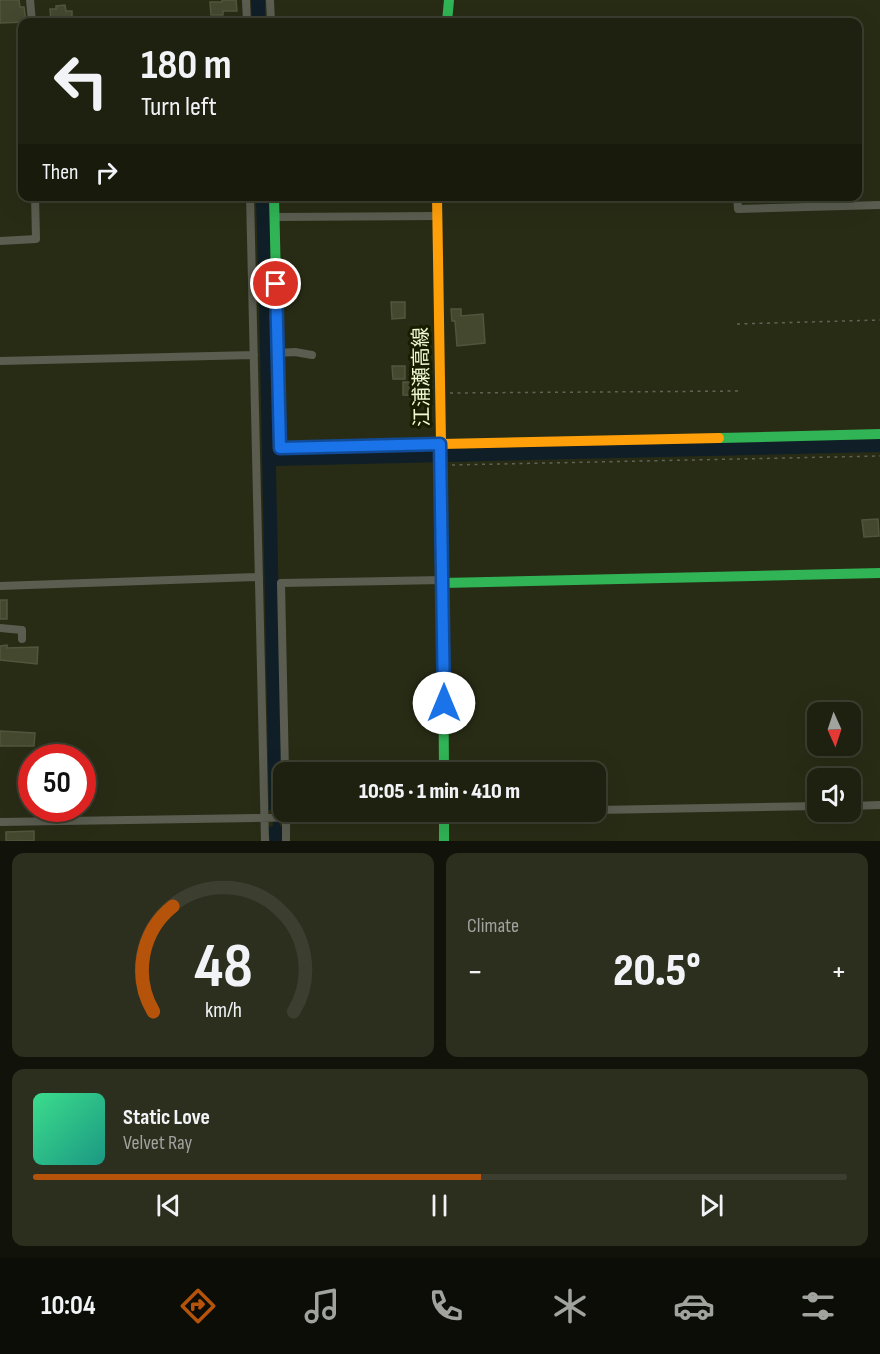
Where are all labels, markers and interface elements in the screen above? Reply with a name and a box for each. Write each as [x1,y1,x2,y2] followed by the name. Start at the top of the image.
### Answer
[141,40,232,91] text: 180 m
[42,42,120,120] icon: left
[141,91,217,123] text: Turn left
[90,156,123,189] icon: right
[42,159,78,186] text: Then
[250,258,301,309] pin
[259,267,292,300] icon: arrive
[409,327,435,427] street label: 江浦瀬高線
[412,671,476,735] position arrow
[807,702,861,756] north arrow
[807,702,861,822] map controls
[18,744,96,822] speed limit sign: 50
[807,768,861,822] button: sound
[359,778,520,805] text: 10:05 · 1 min · 410 m
[467,914,519,938] text: Climate
[194,930,252,1005] text: 48
[613,944,701,999] text: 20.5°
[467,952,483,992] text: −
[831,952,847,992] text: +
[204,998,242,1023] text: km/h
[123,1104,210,1131] text: Static Love
[123,1131,192,1155] text: Velvet Ray
[152,1189,185,1222] icon: previous
[423,1189,456,1222] icon: pause
[695,1189,728,1222] icon: next
[177,1285,219,1327] icon: directions
[301,1285,343,1327] icon: music
[425,1285,467,1327] icon: phone
[549,1285,591,1327] icon: climate
[673,1285,715,1327] icon: car
[797,1285,839,1327] icon: filters
[41,1290,96,1322] text: 10:04

